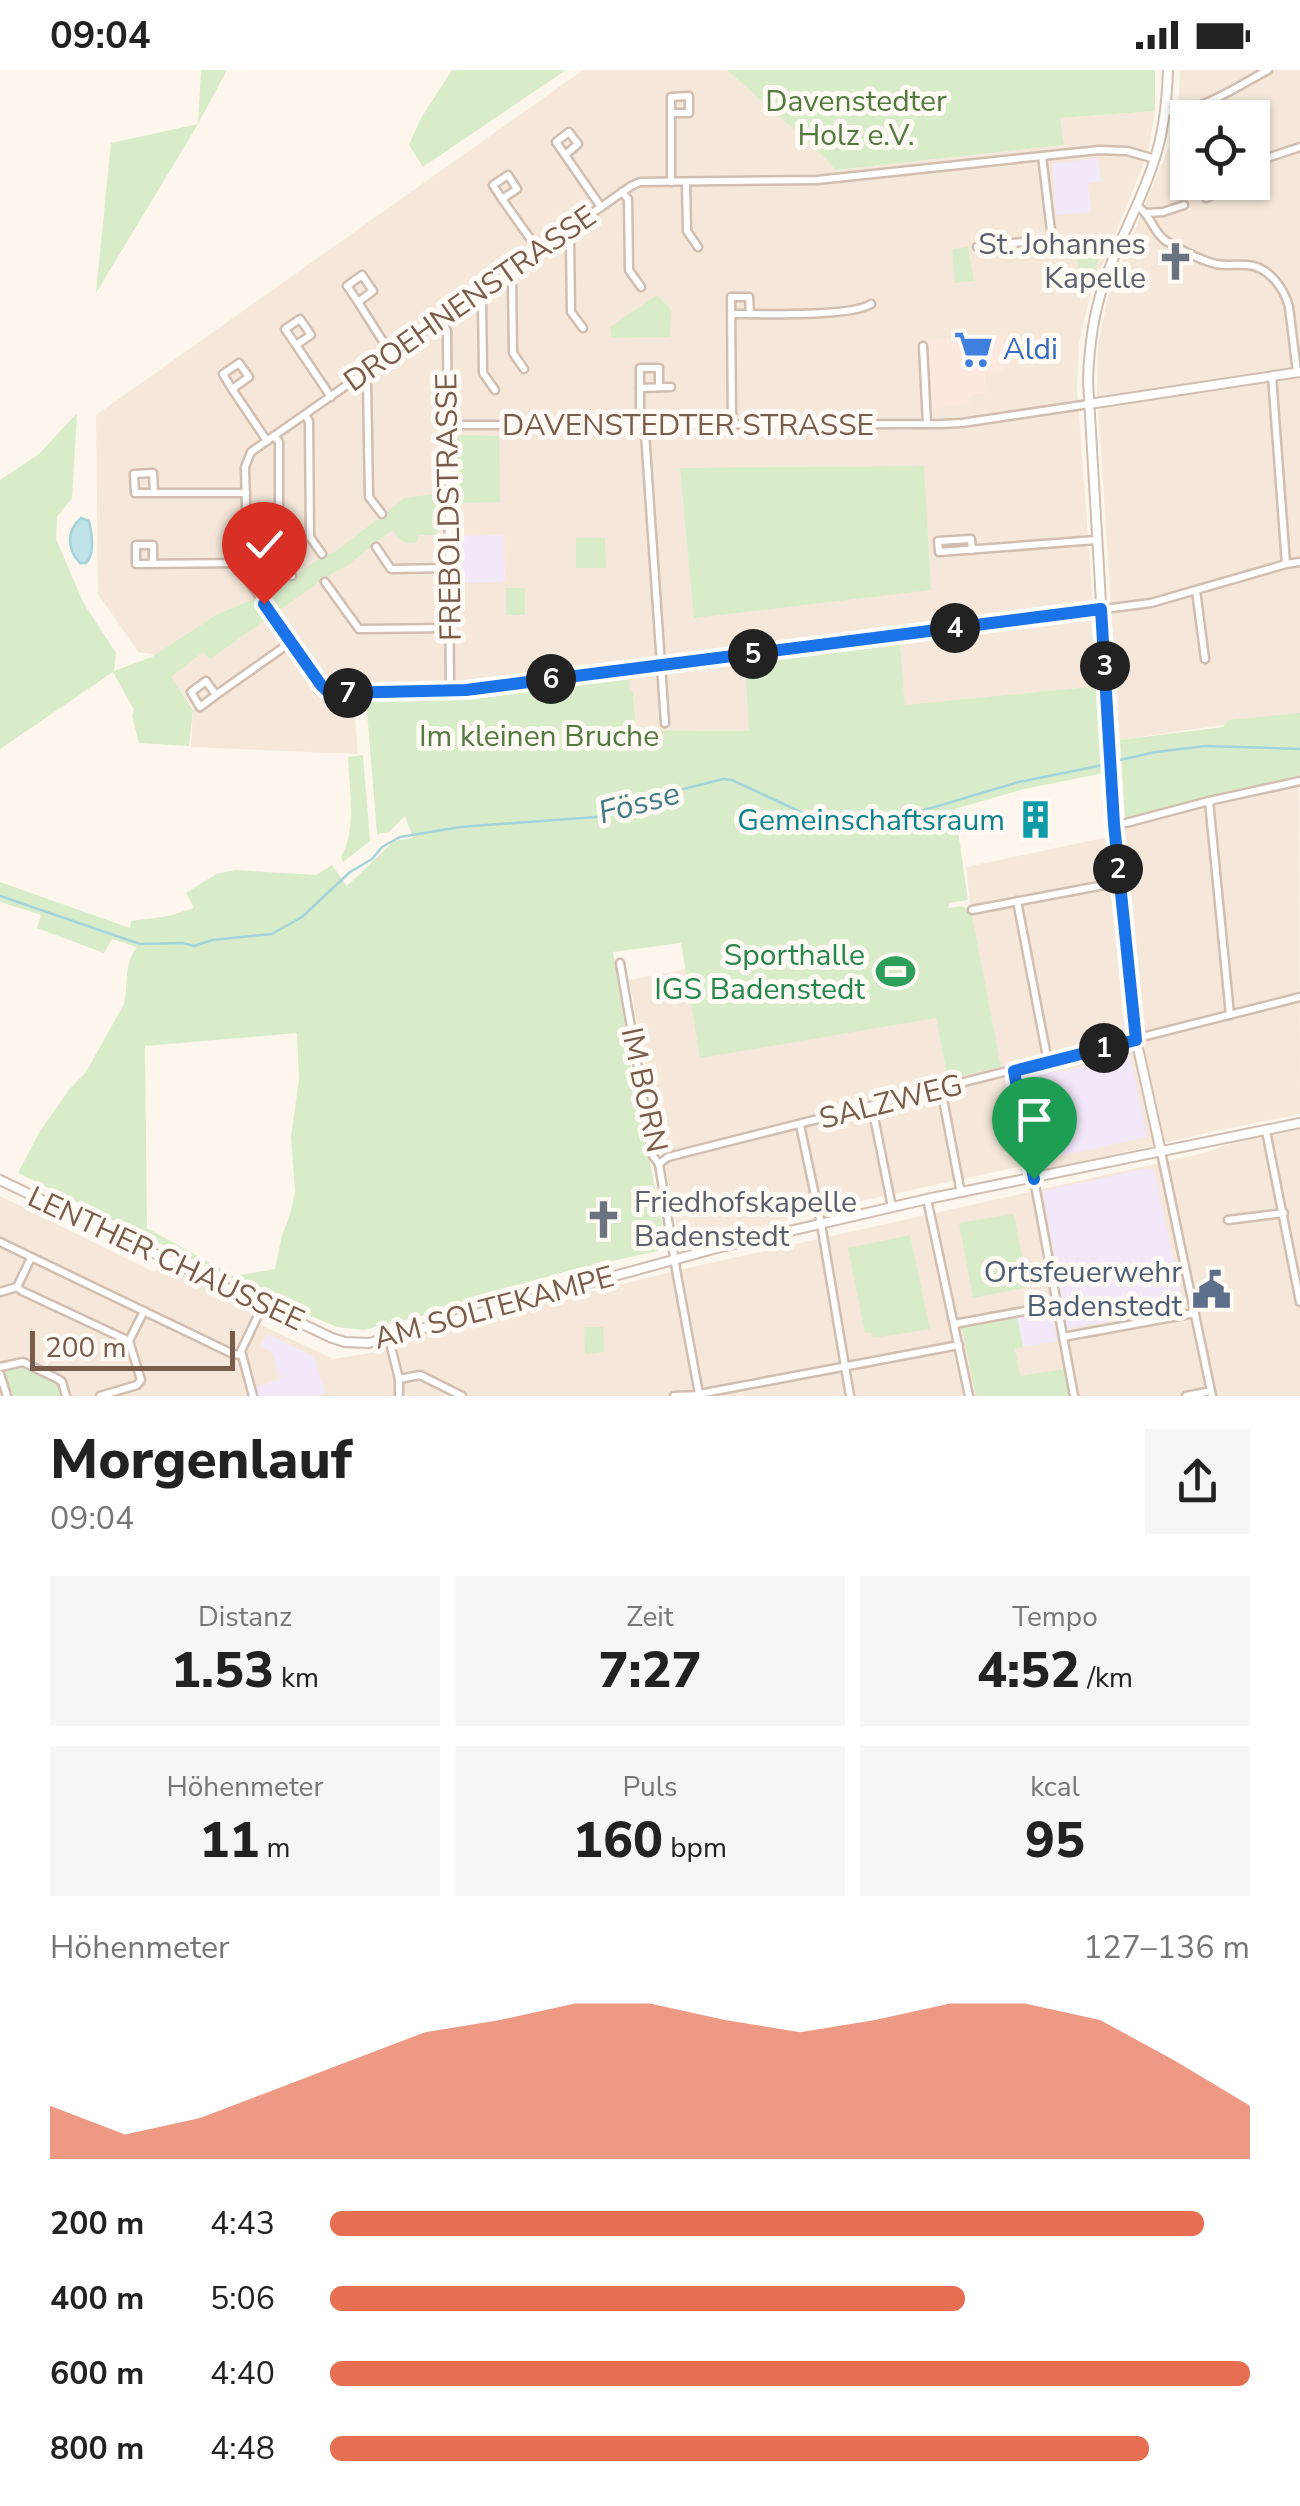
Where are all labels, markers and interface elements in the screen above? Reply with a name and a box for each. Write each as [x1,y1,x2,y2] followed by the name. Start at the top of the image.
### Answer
[50,10,151,61] text: 09:04
[765,81,947,156] park label: Davenstedter Holz e.V.
[1170,100,1270,200] map controls
[1170,100,1270,200] button: locate
[336,196,604,402] street label: DROEHNENSTRASSE
[978,224,1146,299] place label: St. Johannes Kapelle
[1155,240,1197,282] church icon: St. Johannes Kapelle
[952,328,994,370] supermarket icon: Aldi
[1003,329,1058,370] place label: Aldi
[426,373,472,641] street label: FREBOLDSTRASSE
[502,405,874,446] street label: DAVENSTEDTER STRASSE
[222,502,307,605] pin
[237,517,292,572] icon: check
[930,603,980,653] pin: 4
[947,609,963,647] text: 4
[728,629,778,679] pin: 5
[745,635,761,673] text: 5
[1080,641,1130,691] pin: 3
[1097,647,1113,685] text: 3
[526,654,576,704] pin: 6
[543,660,559,698] text: 6
[323,668,373,718] pin: 7
[340,674,356,712] text: 7
[419,716,659,757] park label: Im kleinen Bruche
[594,772,684,834] water label: Fösse
[1014,799,1056,841] building icon: Gemeinschaftsraum
[737,800,1005,841] place label: Gemeinschaftsraum
[1093,844,1143,894] pin: 2
[1110,850,1126,888] text: 2
[654,935,865,1010] place label: Sporthalle IGS Badenstedt
[874,951,916,993] sports icon: Sporthalle IGS Badenstedt
[1079,1023,1129,1073] pin: 1
[611,1024,677,1156] street label: IM BORN
[1096,1029,1112,1067] text: 1
[815,1064,967,1140] street label: SALZWEG
[992,1077,1077,1180] pin
[1007,1092,1062,1147] icon: arrive
[21,1177,311,1341] street label: LENTHER CHAUSSEE
[634,1182,857,1257] place label: Friedhofskapelle Badenstedt
[583,1198,625,1240] church icon: Friedhofskapelle Badenstedt
[984,1252,1182,1327] place label: Ortsfeuerwehr Badenstedt
[370,1256,618,1360] street label: AM SOLTEKAMPE
[1191,1268,1233,1310] public building icon: Ortsfeuerwehr Badenstedt
[30,1326,235,1370] scale bar
[45,1329,127,1367] text: 200 m
[50,1422,352,1497] text: Morgenlauf
[1145,1429,1250,1534] button: share
[50,1497,134,1540] text: 09:04
[198,1598,292,1636] text: Distanz
[626,1598,674,1636] text: Zeit
[1012,1598,1098,1636] text: Tempo
[171,1636,274,1705] text: 1.53
[599,1636,702,1705] text: 7:27
[977,1636,1080,1705] text: 4:52
[274,1659,319,1697] text: km
[1080,1659,1133,1697] text: /km
[166,1768,324,1806] text: Höhenmeter
[623,1768,677,1806] text: Puls
[1030,1768,1080,1806] text: kcal
[199,1806,259,1875] text: 11
[573,1806,663,1875] text: 160
[1025,1806,1085,1875] text: 95
[259,1829,291,1867] text: m
[663,1829,727,1867] text: bpm
[50,1926,229,1969] text: Höhenmeter
[1083,1926,1250,1969] text: 127–136 m
[50,2202,144,2245] text: 200 m
[210,2202,275,2245] text: 4:43
[50,2277,144,2320] text: 400 m
[210,2277,275,2320] text: 5:06
[50,2352,144,2395] text: 600 m
[210,2352,275,2395] text: 4:40
[50,2427,144,2470] text: 800 m
[210,2427,275,2470] text: 4:48

